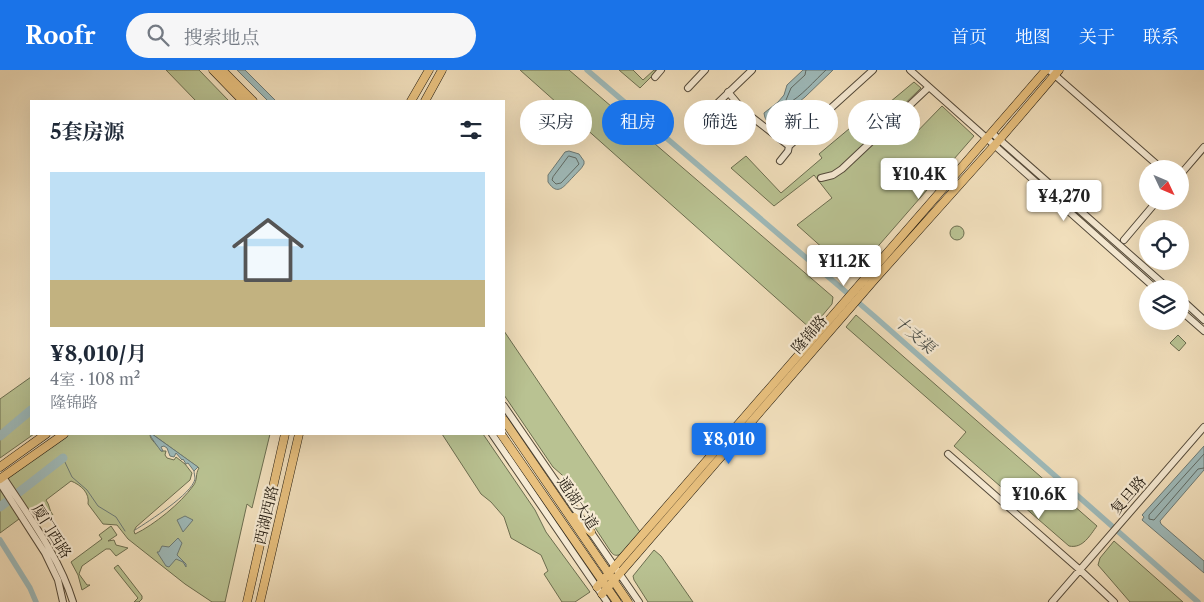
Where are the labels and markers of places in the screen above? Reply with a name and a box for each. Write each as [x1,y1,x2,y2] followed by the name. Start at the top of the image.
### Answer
[878,158,960,200] pin: ¥10.4K
[1023,180,1105,222] pin: ¥4,270
[803,244,885,287] pin: ¥11.2K
[688,422,770,465] pin: ¥8,010
[998,478,1080,520] pin: ¥10.6K

